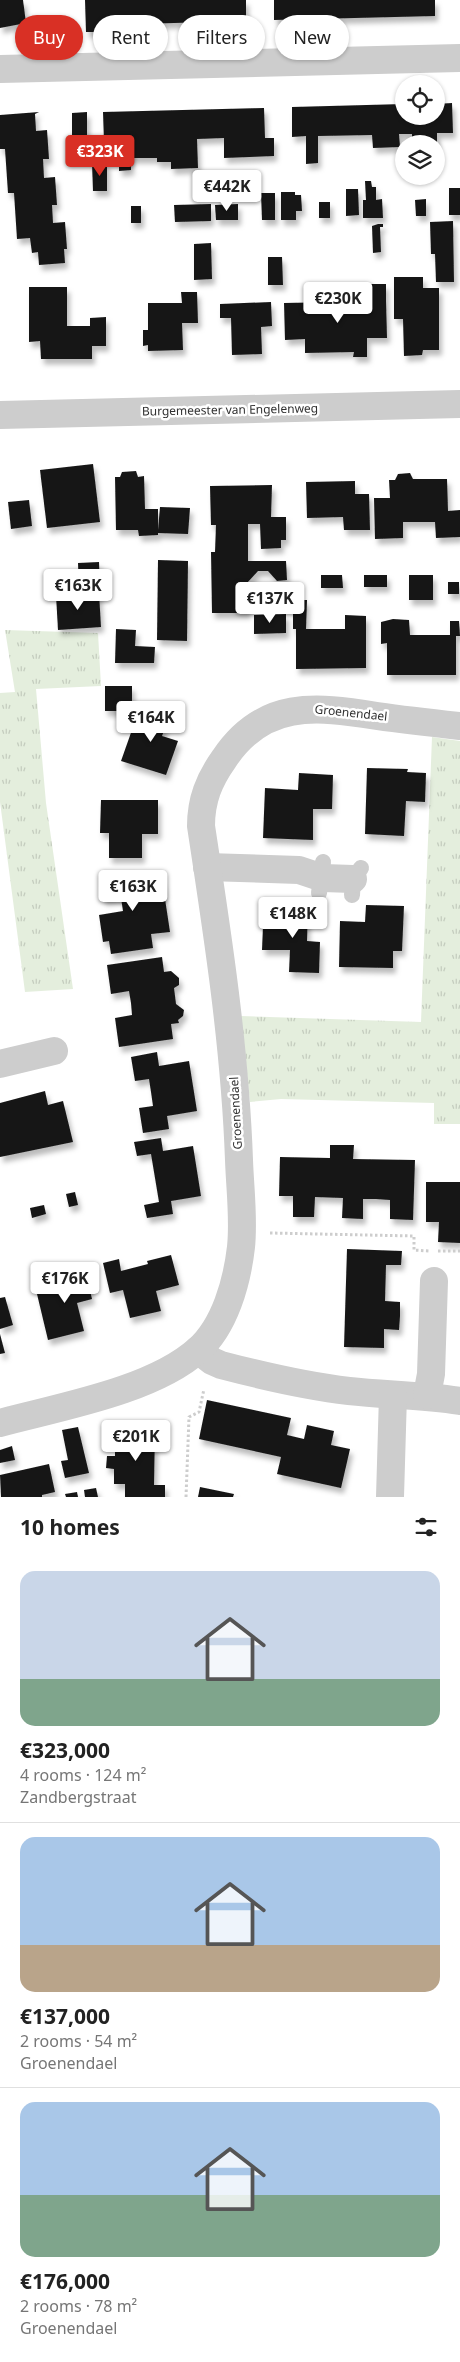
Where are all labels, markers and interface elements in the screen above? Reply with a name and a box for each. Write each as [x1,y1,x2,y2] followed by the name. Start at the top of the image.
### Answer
[15,15,83,60] chip: Buy
[93,15,168,60] chip: Rent
[178,15,265,60] chip: Filters
[275,15,349,60] chip: New
[395,75,445,185] map controls
[395,75,445,125] button: locate
[65,134,135,177] pin: €323K
[395,135,445,185] button: layers
[76,140,124,162] text: €323K
[192,170,262,212] pin: €442K
[203,175,251,197] text: €442K
[303,282,373,324] pin: €230K
[314,287,362,309] text: €230K
[142,399,318,420] street label: Burgemeester van Engelenweg
[43,568,113,611] pin: €163K
[54,574,102,596] text: €163K
[235,582,305,624] pin: €137K
[246,587,294,609] text: €137K
[116,700,186,743] pin: €164K
[314,700,388,725] street label: Groenendael
[127,706,175,728] text: €164K
[98,870,168,912] pin: €163K
[109,875,157,897] text: €163K
[258,896,328,939] pin: €148K
[269,902,317,924] text: €148K
[225,1076,246,1150] street label: Groenendael
[30,1262,100,1304] pin: €176K
[41,1267,89,1289] text: €176K
[101,1420,171,1462] pin: €201K
[112,1425,160,1447] text: €201K
[20,1513,120,1541] text: 10 homes
[412,1513,440,1541] icon: filters
[185,1604,275,1694] icon: home
[20,1736,110,1764] text: €323,000
[20,1764,146,1786] text: 4 rooms · 124 m²
[20,1786,136,1808] text: Zandbergstraat
[185,1869,275,1959] icon: home
[20,2002,110,2030] text: €137,000
[20,2030,137,2052] text: 2 rooms · 54 m²
[20,2052,117,2074] text: Groenendael
[185,2134,275,2224] icon: home
[20,2267,110,2295] text: €176,000
[20,2295,137,2317] text: 2 rooms · 78 m²
[20,2317,117,2339] text: Groenendael

